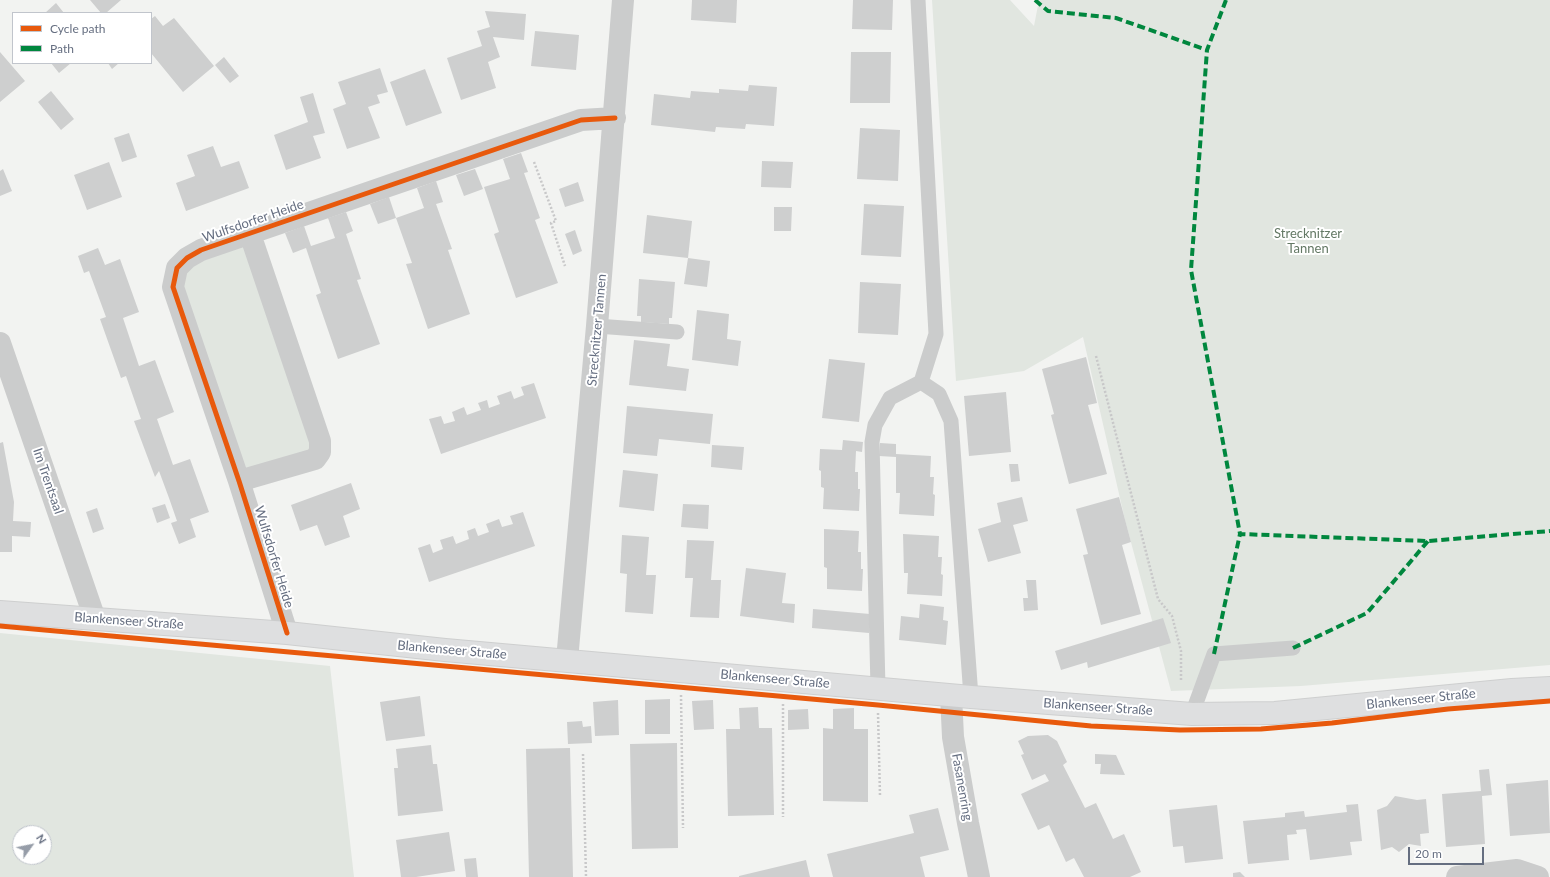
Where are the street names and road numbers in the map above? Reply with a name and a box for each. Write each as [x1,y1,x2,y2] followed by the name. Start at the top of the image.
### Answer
[200,196,306,246] street label: Wulfsdorfer Heide
[584,273,610,387] street label: Strecknitzer Tannen
[29,446,67,516] street label: Im Trentsaal
[251,504,297,610] street label: Wulfsdorfer Heide
[74,609,184,633] street label: Blankenseer Straße
[397,637,507,663] street label: Blankenseer Straße
[720,666,830,692] street label: Blankenseer Straße
[1366,686,1476,712] street label: Blankenseer Straße
[1043,695,1153,719] street label: Blankenseer Straße
[948,752,976,822] street label: Fasanenring

